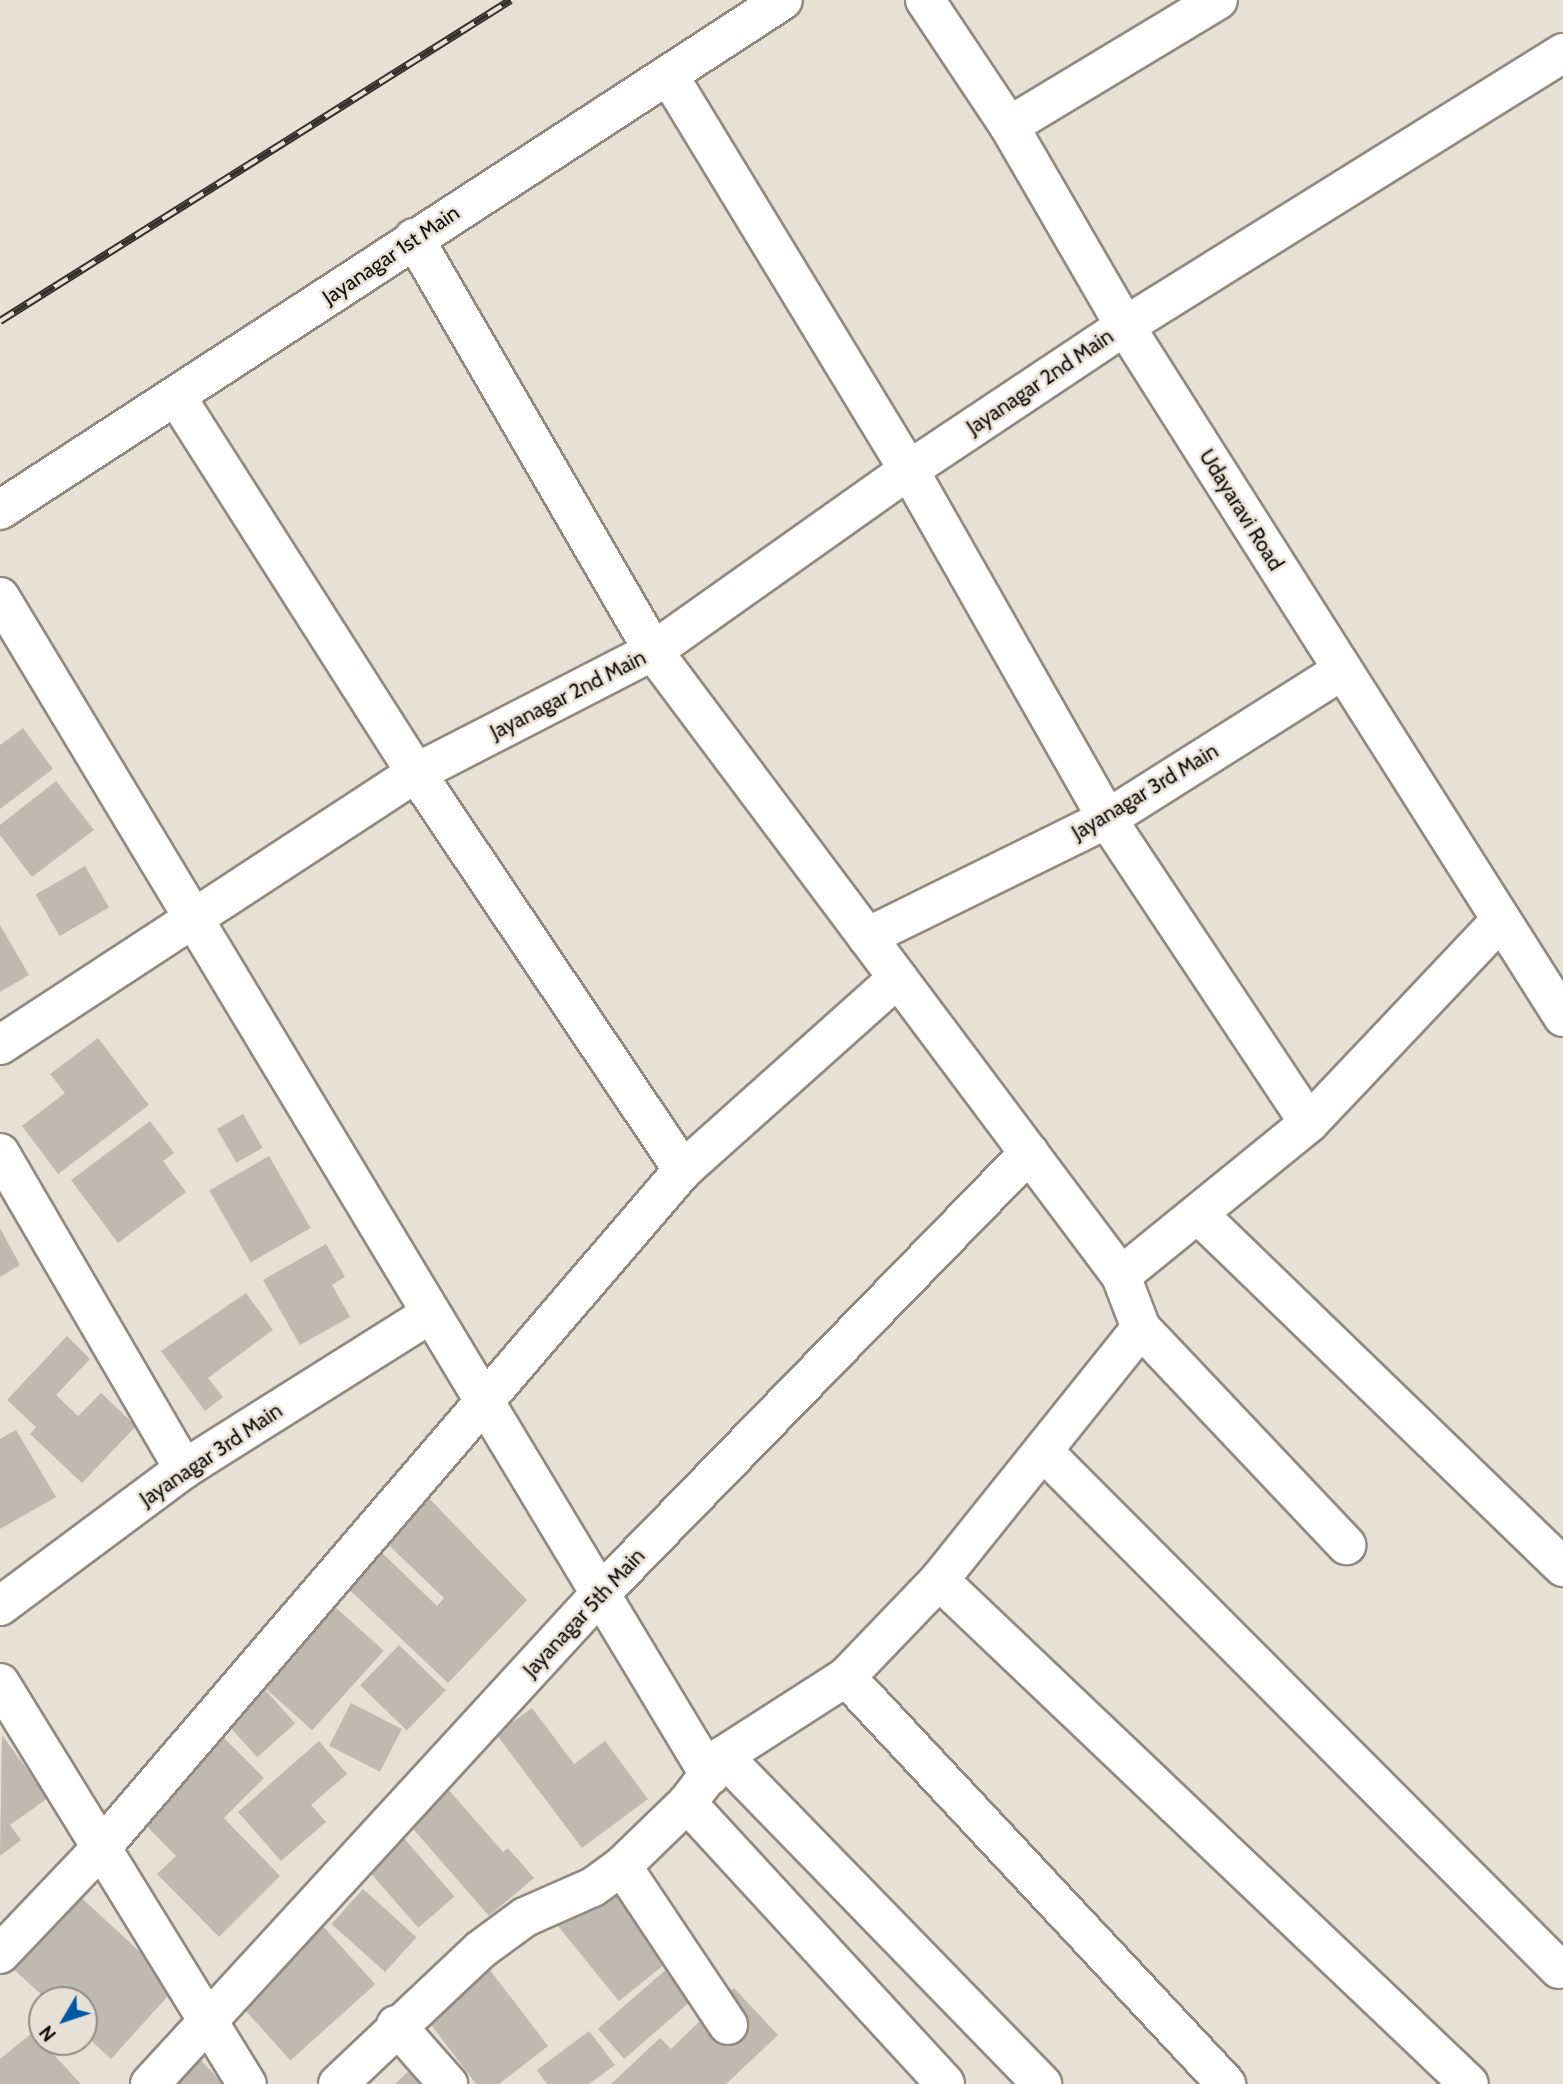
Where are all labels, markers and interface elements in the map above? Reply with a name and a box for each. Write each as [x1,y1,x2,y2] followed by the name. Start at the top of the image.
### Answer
[318,200,464,310] street label: Jayanagar 1st Main
[962,324,1118,440] street label: Jayanagar 2nd Main
[1194,445,1288,575] street label: Udayaravi Road
[486,645,650,745] street label: Jayanagar 2nd Main
[1067,738,1223,846] street label: Jayanagar 3rd Main
[135,1398,287,1512] street label: Jayanagar 3rd Main
[518,1543,650,1683] street label: Jayanagar 5th Main
[28,1986,98,2056] north arrow
[35,2021,61,2046] text: N

